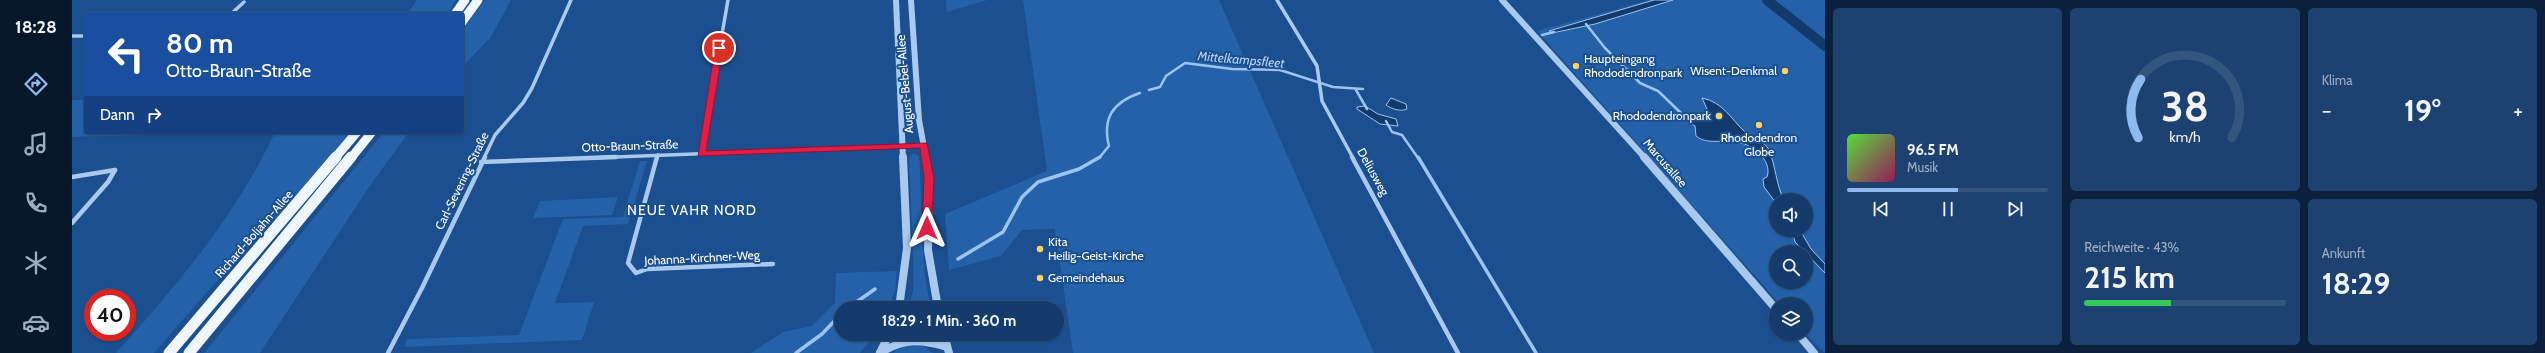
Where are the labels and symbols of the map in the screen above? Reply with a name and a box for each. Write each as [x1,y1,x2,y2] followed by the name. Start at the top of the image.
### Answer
[702,31,736,65] pin
[893,34,916,134] street label: August-Bebel-Allee
[1196,47,1286,71] water label: Mittelkampsfleet
[1584,51,1683,80] place label: Haupteingang Rhododendronpark
[1571,61,1581,71] marker: Haupteingang Rhododendronpark
[1690,63,1777,78] place label: Wisent-Denkmal
[1780,66,1790,76] marker: Wisent-Denkmal
[1613,108,1712,123] place label: Rhododendronpark
[1714,111,1724,121] marker: Rhododendronpark
[1754,120,1764,130] marker: Rhododendron Globe
[431,129,492,232] street label: Carl-Severing-Straße
[1721,130,1798,159] place label: Rhododendron Globe
[1640,135,1691,190] street label: Marcusallee
[581,136,679,155] street label: Otto-Braun-Straße
[1354,145,1393,199] street label: Deliusweg
[211,187,296,281] street label: Richard-Boljahn-Allee
[627,201,757,219] district label: NEUE VAHR NORD
[906,207,948,249] position arrow
[1048,234,1144,263] place label: Kita Heilig-Geist-Kirche
[1035,244,1045,254] marker: Kita Heilig-Geist-Kirche
[643,247,761,268] street label: Johanna-Kirchner-Weg
[1048,270,1124,285] place label: Gemeindehaus
[1035,273,1045,283] marker: Gemeindehaus
[84,289,136,341] speed limit sign: 40

